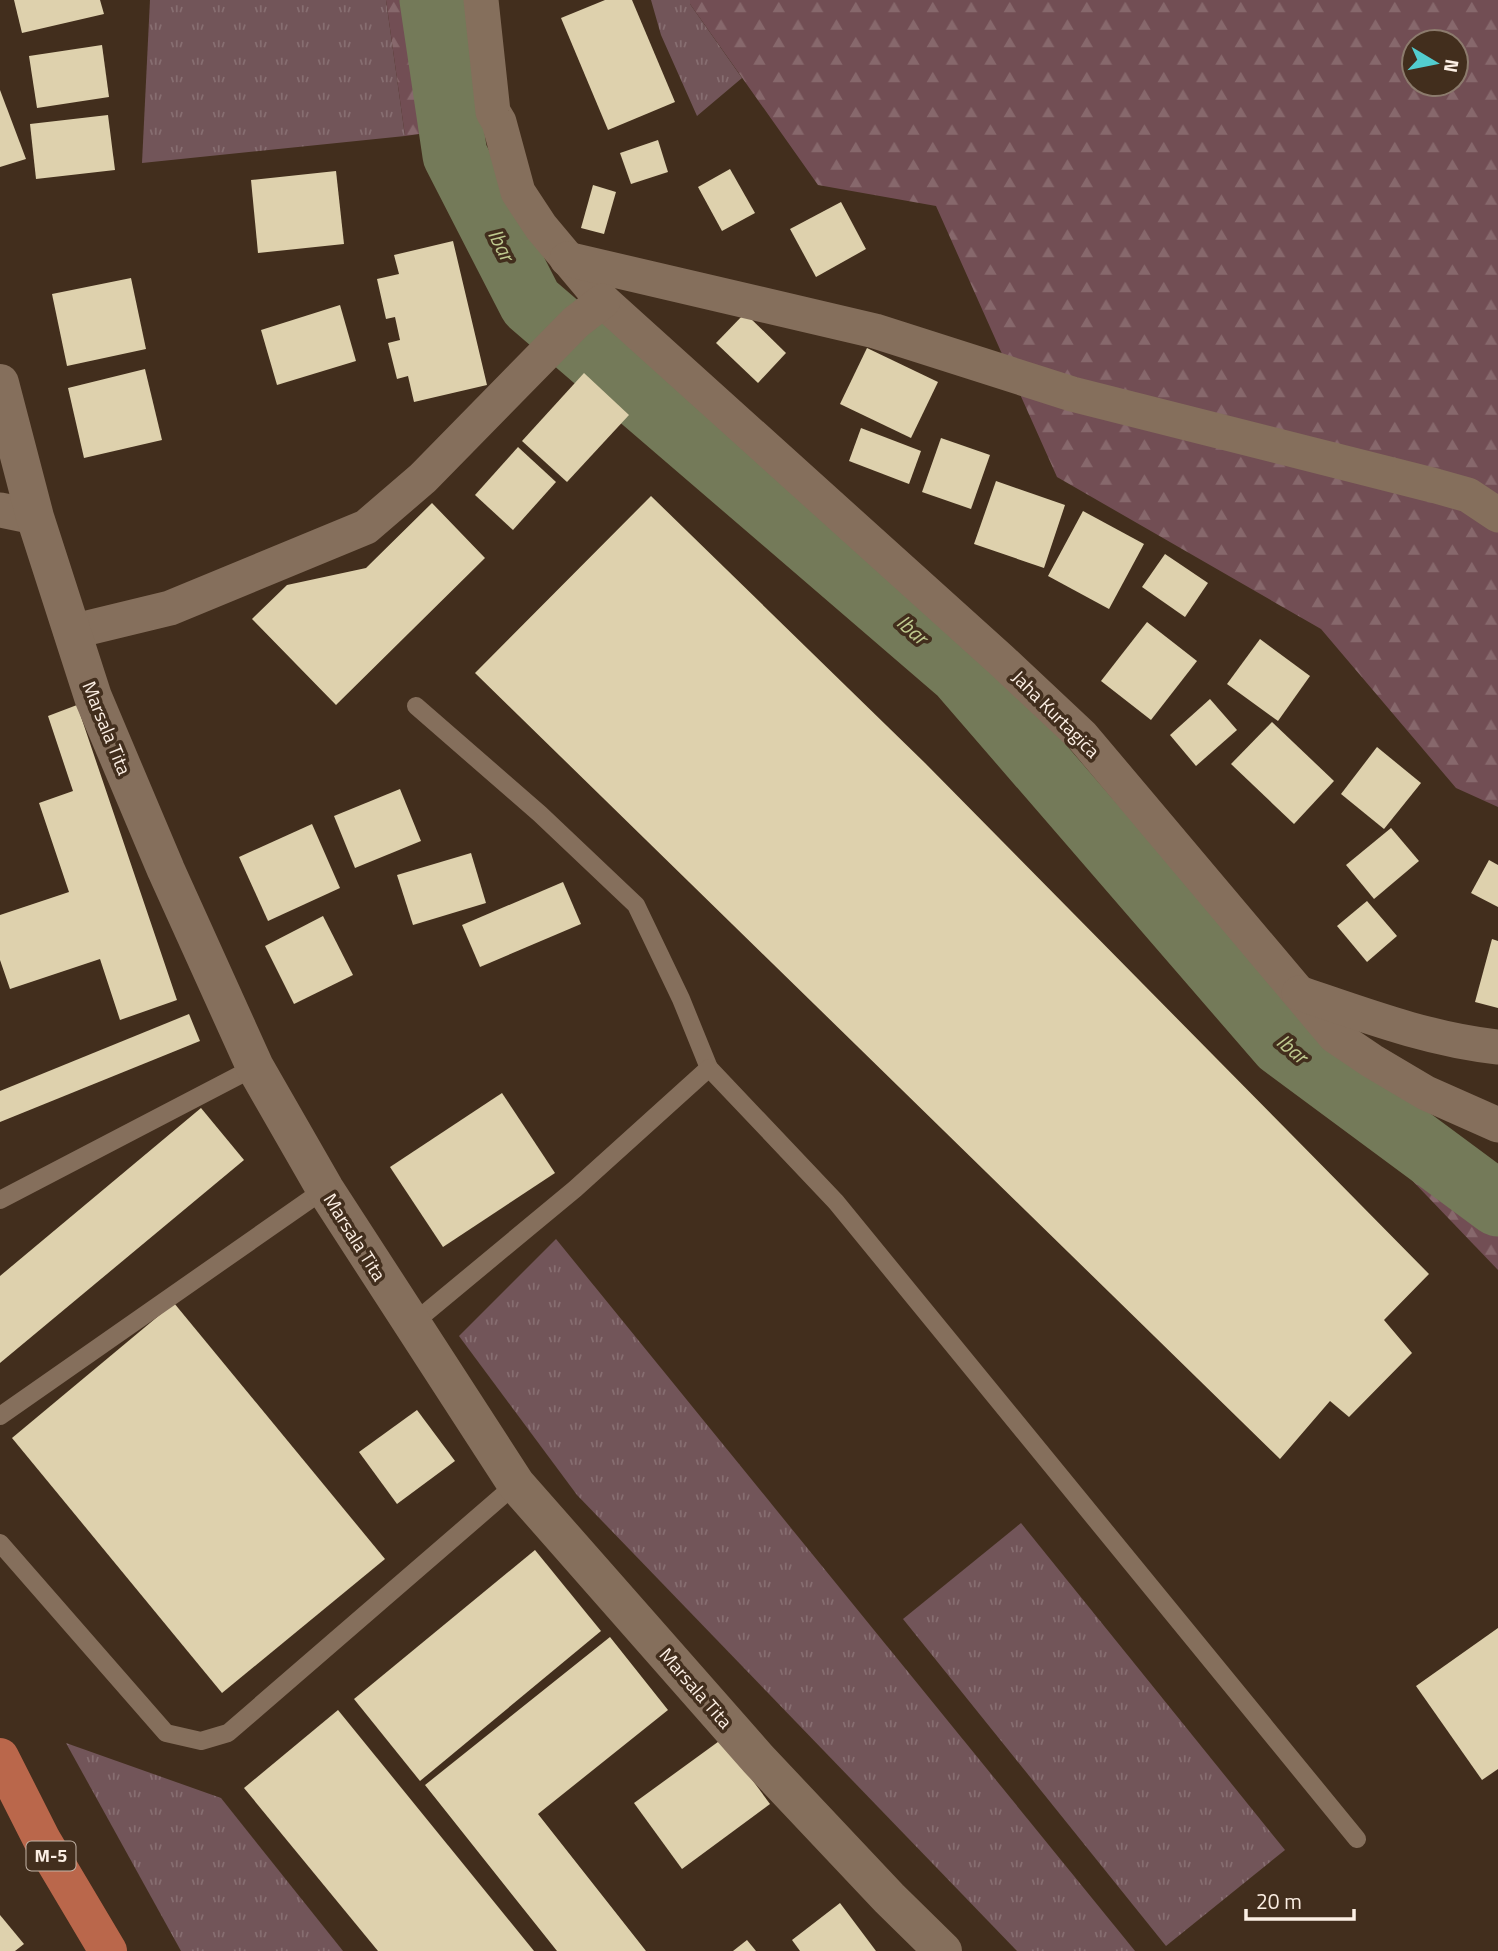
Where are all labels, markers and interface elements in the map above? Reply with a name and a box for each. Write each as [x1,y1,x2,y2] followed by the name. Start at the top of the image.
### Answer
[1400,28,1470,98] north arrow
[1437,57,1468,75] text: N
[480,223,525,268] water label: Ibar
[890,607,937,654] water label: Ibar
[1006,663,1107,765] street label: Jaha Kurtagića
[76,677,140,780] street label: Marsala Tita
[1270,1026,1317,1072] water label: Ibar
[317,1187,394,1287] street label: Marsala Tita
[653,1641,740,1735] street label: Marsala Tita
[26,1842,76,1870] road number: M-5
[1246,1878,1354,1922] scale bar
[1256,1885,1302,1917] text: 20 m

